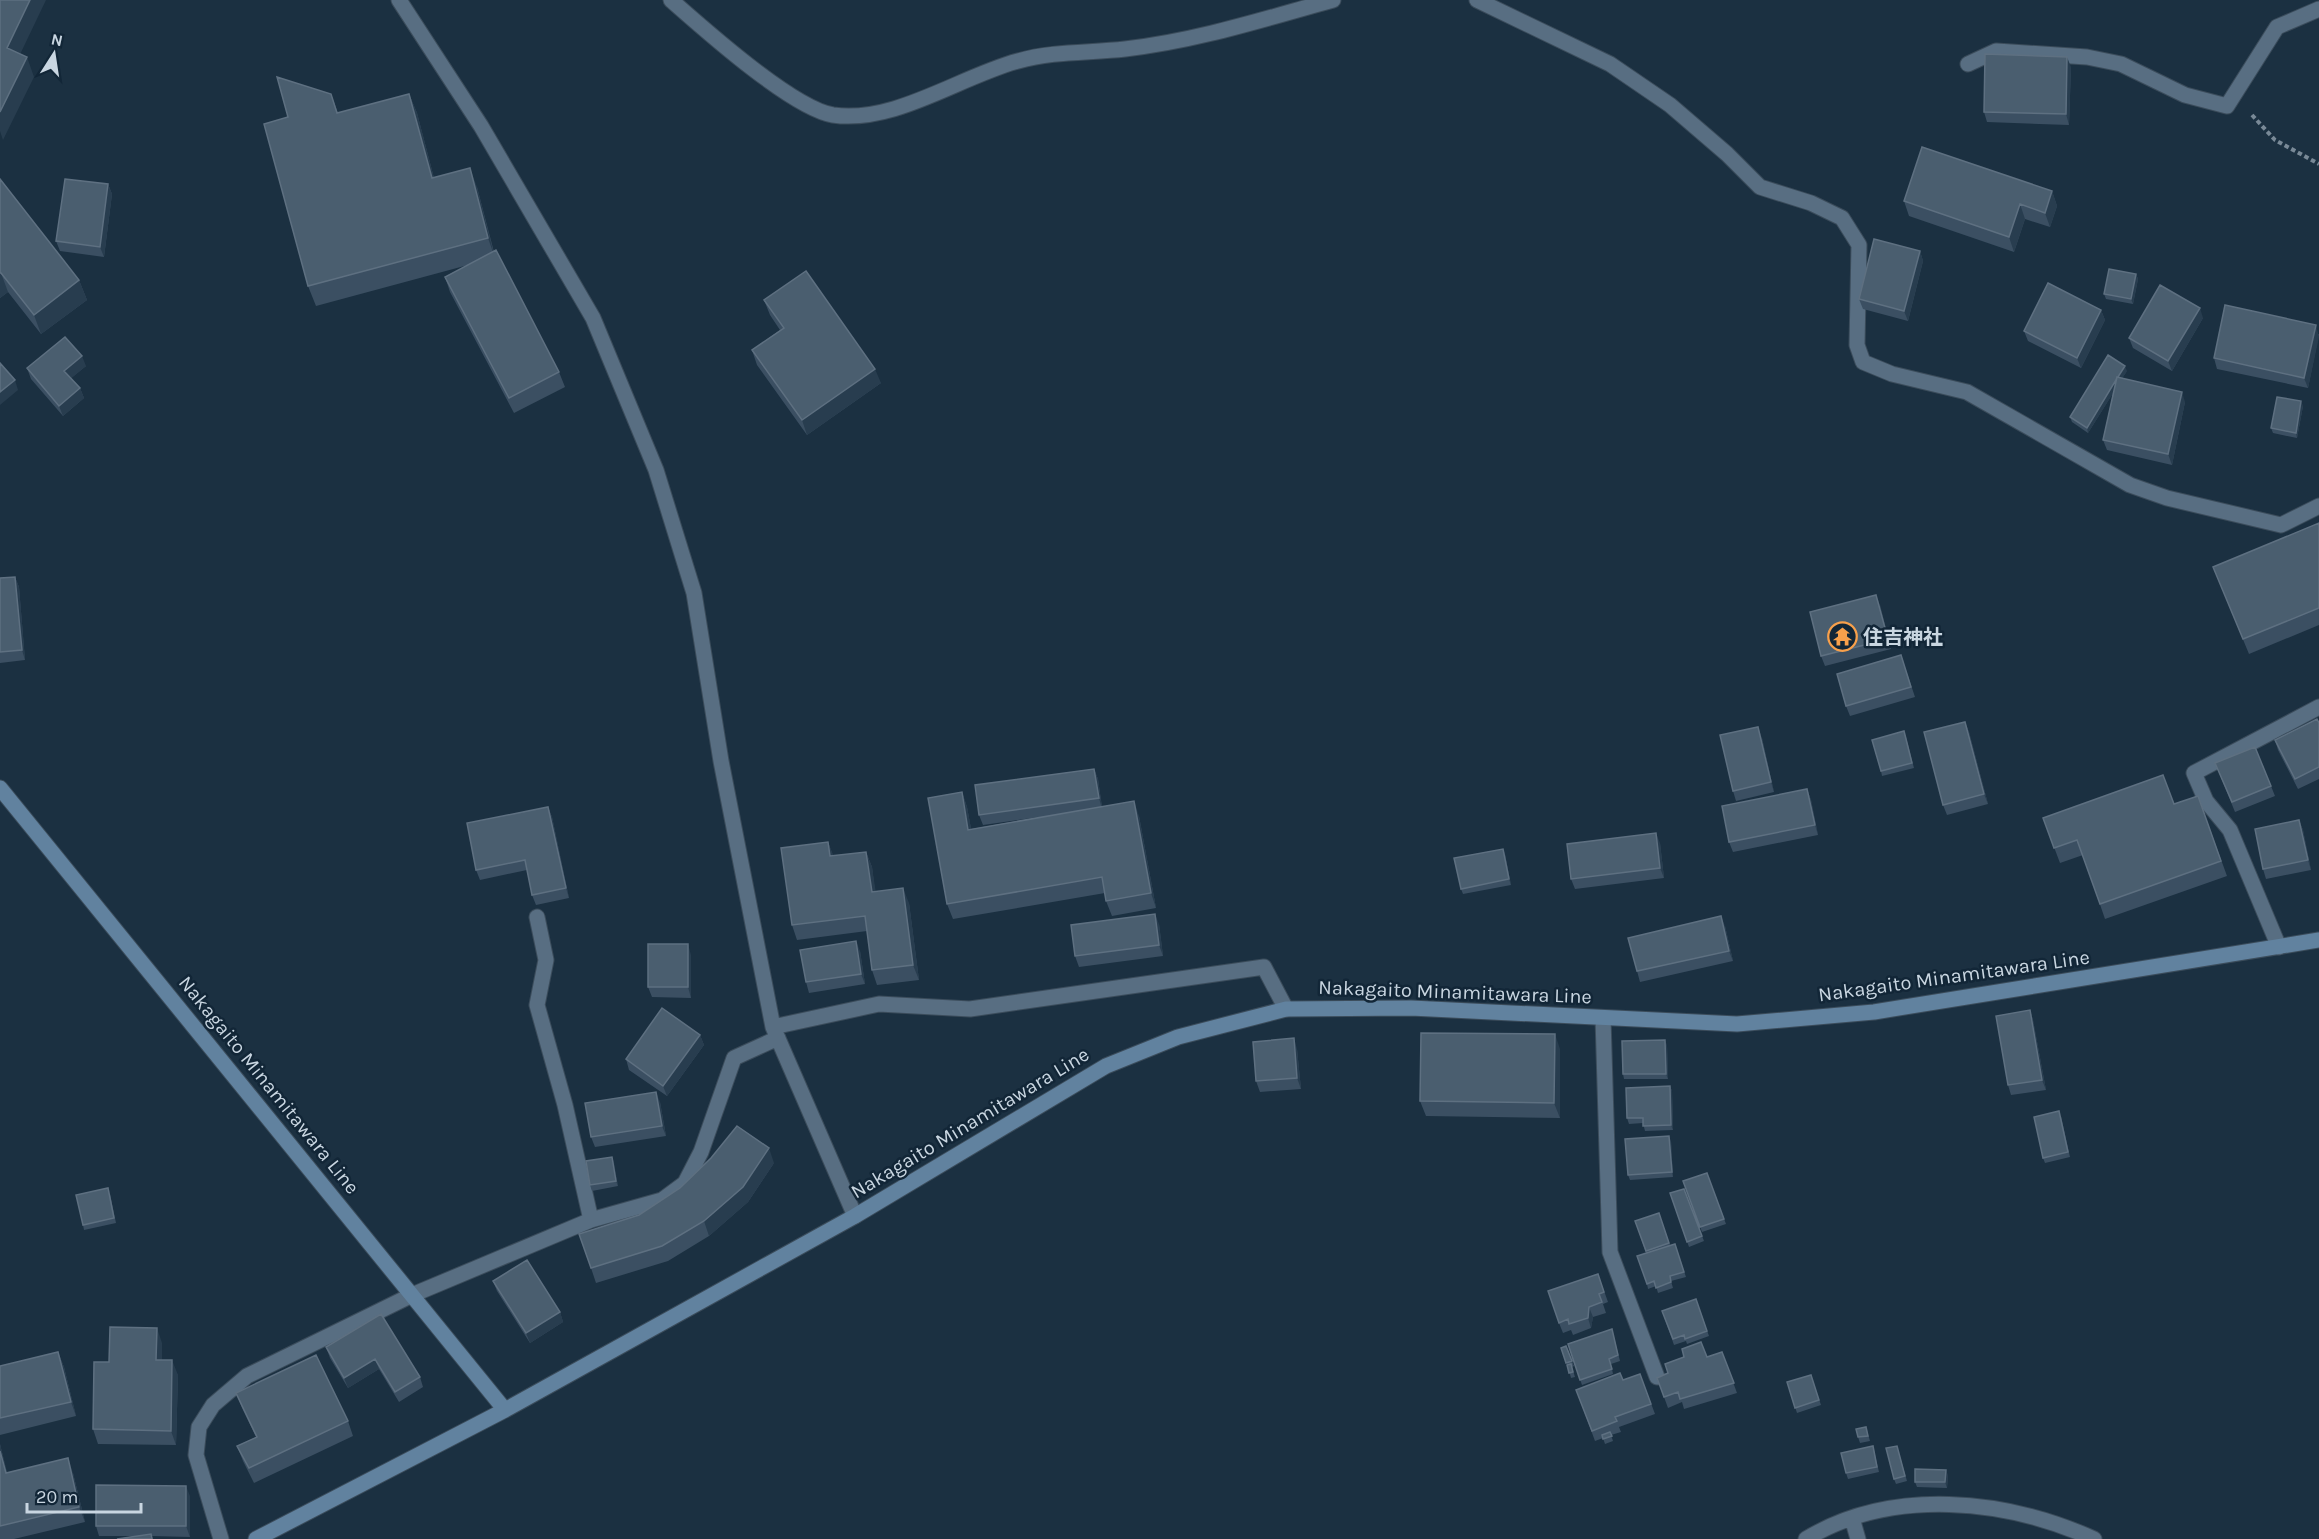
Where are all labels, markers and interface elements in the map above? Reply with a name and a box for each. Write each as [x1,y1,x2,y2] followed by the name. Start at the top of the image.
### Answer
[24,24,84,84] north arrow
[49,29,65,50] text: N
[1826,621,1858,653] temple icon: 住吉神社
[1863,626,1943,649] place label: 住吉神社
[1817,946,2091,1006] street label: Nakagaito Minamitawara Line
[174,971,364,1199] street label: Nakagaito Minamitawara Line
[1318,976,1592,1008] street label: Nakagaito Minamitawara Line
[847,1043,1093,1203] street label: Nakagaito Minamitawara Line
[27,1476,141,1514] scale bar
[36,1486,78,1508] text: 20 m

